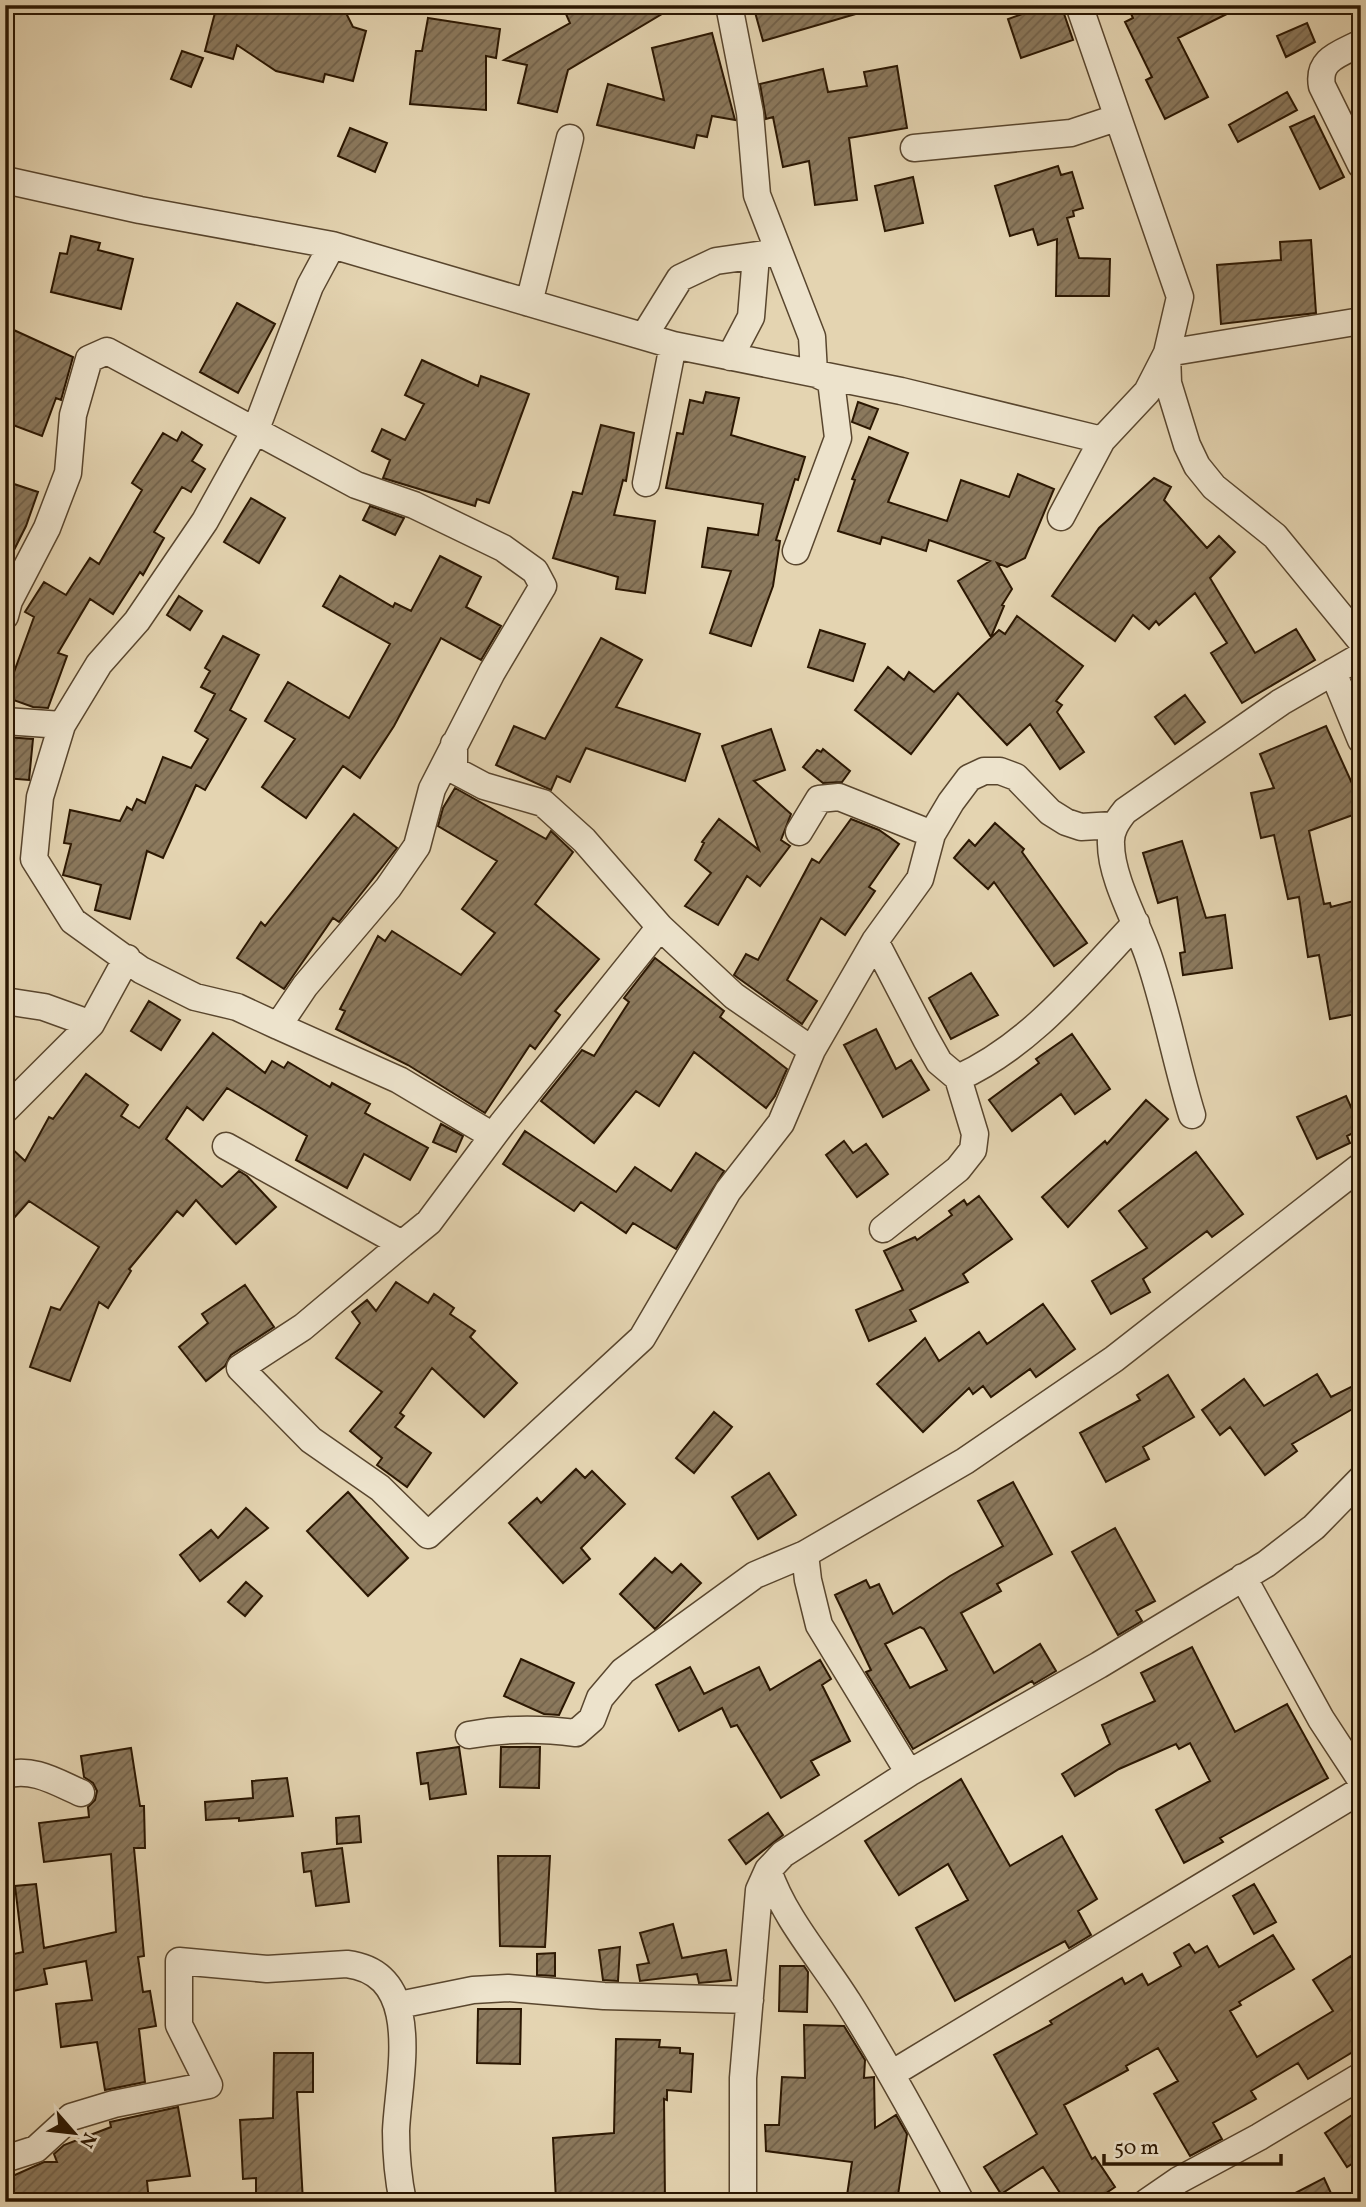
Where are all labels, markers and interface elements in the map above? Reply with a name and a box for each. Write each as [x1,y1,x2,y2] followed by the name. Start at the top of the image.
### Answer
[38,2098,108,2168] north arrow
[1104,2123,1280,2167] scale bar
[72,2128,102,2152] text: N
[1114,2134,1159,2163] text: 50 m

